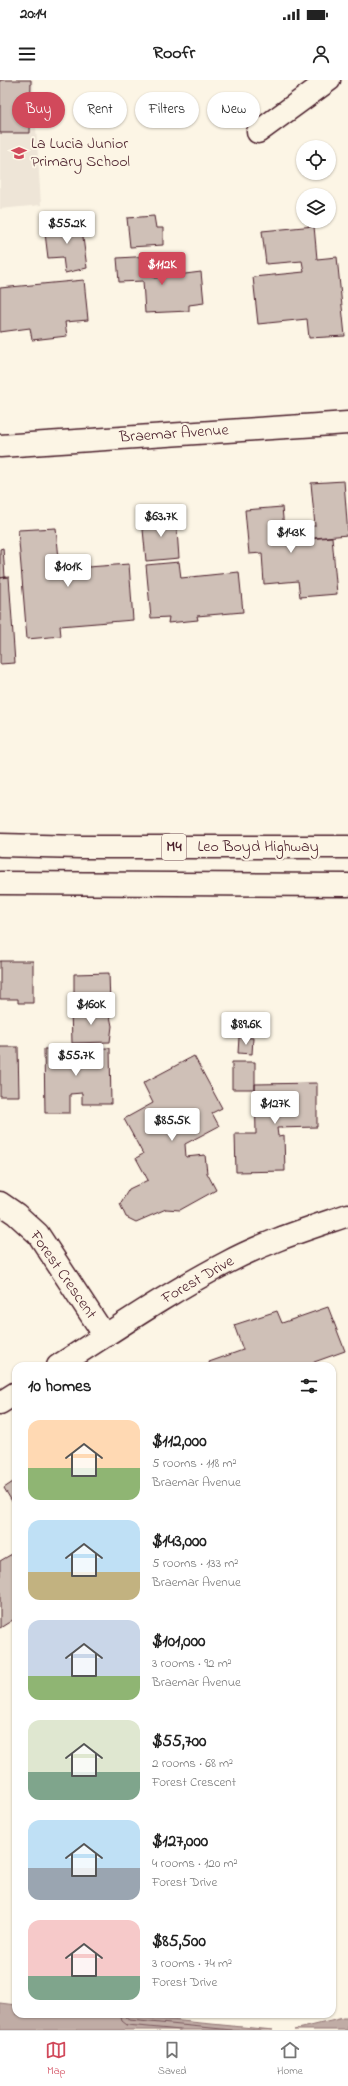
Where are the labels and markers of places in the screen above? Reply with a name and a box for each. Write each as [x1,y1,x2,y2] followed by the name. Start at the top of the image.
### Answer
[31,132,130,174] place label: La Lucia Junior Primary School
[10,144,28,162] school or university icon: La Lucia Junior Primary School
[34,211,100,245] pin: $55.2K
[134,252,190,286] pin: $112K
[128,504,194,538] pin: $63.7K
[263,520,319,554] pin: $143K
[40,554,96,588] pin: $101K
[63,992,119,1026] pin: $160K
[213,1012,279,1046] pin: $89.6K
[43,1043,109,1077] pin: $55.7K
[247,1091,303,1125] pin: $127K
[139,1108,205,1142] pin: $85.5K

